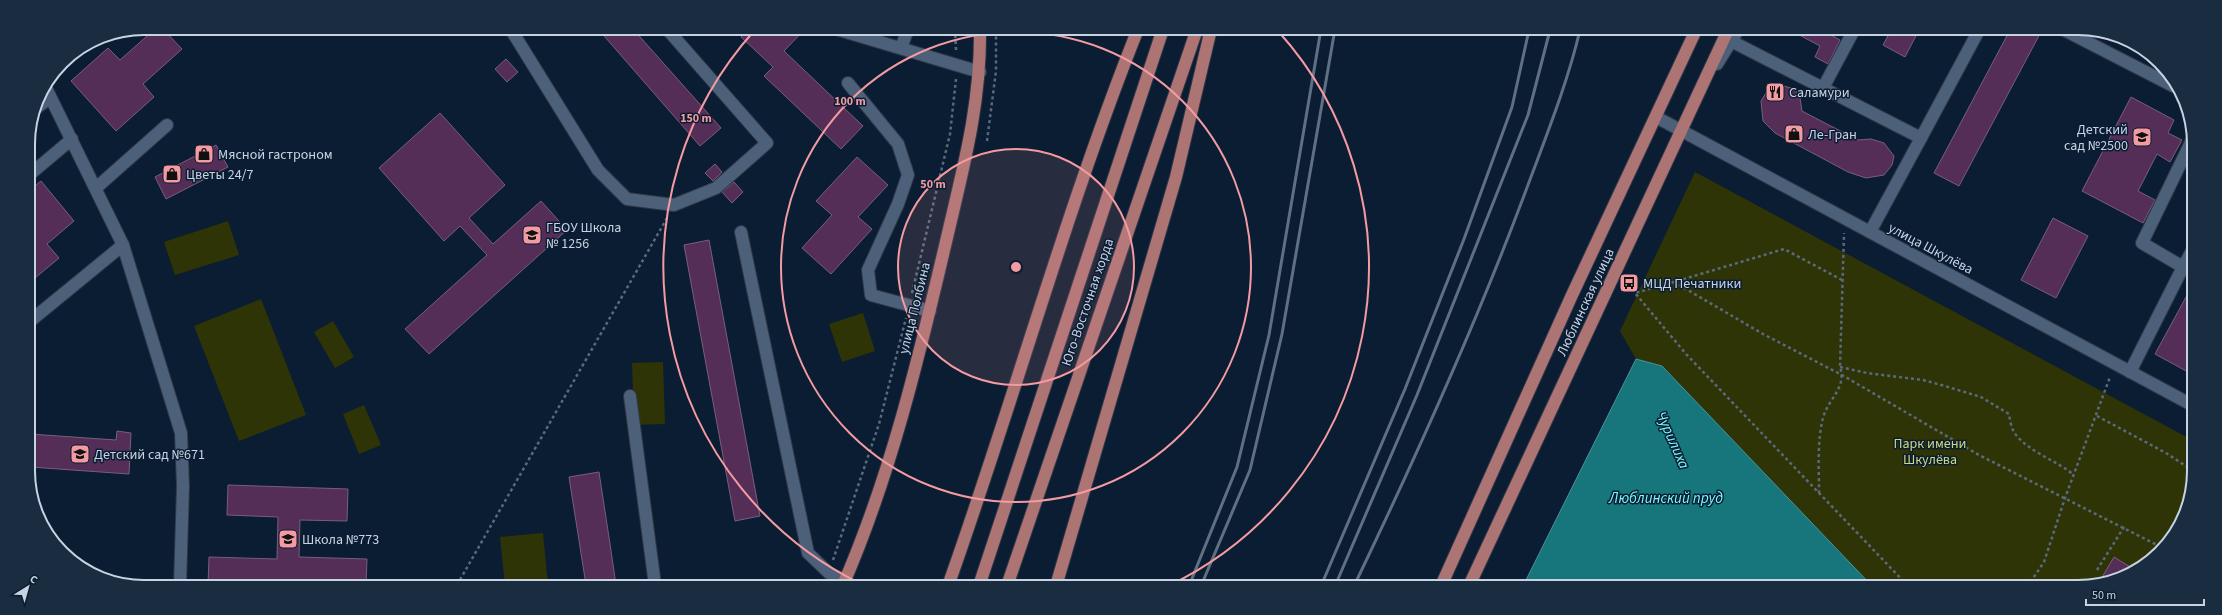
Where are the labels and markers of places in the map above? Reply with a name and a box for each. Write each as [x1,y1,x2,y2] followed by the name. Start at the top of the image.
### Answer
[1764,81,1786,103] restaurant icon: Саламури
[1789,83,1850,103] place label: Саламури
[2064,120,2128,156] place label: Детский сад №2500
[1783,123,1805,145] shop icon: Ле-Гран
[1808,125,1857,145] place label: Ле-Гран
[2131,126,2153,148] school or university icon: Детский сад №2500
[193,143,215,165] shop icon: Мясной гастроном
[218,145,333,165] place label: Мясной гастроном
[161,163,183,185] shop icon: Цветы 24/7
[186,165,253,185] place label: Цветы 24/7
[546,218,621,254] place label: ГБОУ Школа № 1256
[521,224,543,246] school or university icon: ГБОУ Школа № 1256
[1009,260,1023,274] centre of rings
[1618,272,1640,294] bus stop icon: МЦД Печатники
[1643,274,1741,294] place label: МЦД Печатники
[69,443,91,465] school or university icon: Детский сад №671
[94,445,205,465] place label: Детский сад №671
[277,528,299,550] school or university icon: Школа №773
[302,530,379,550] place label: Школа №773

